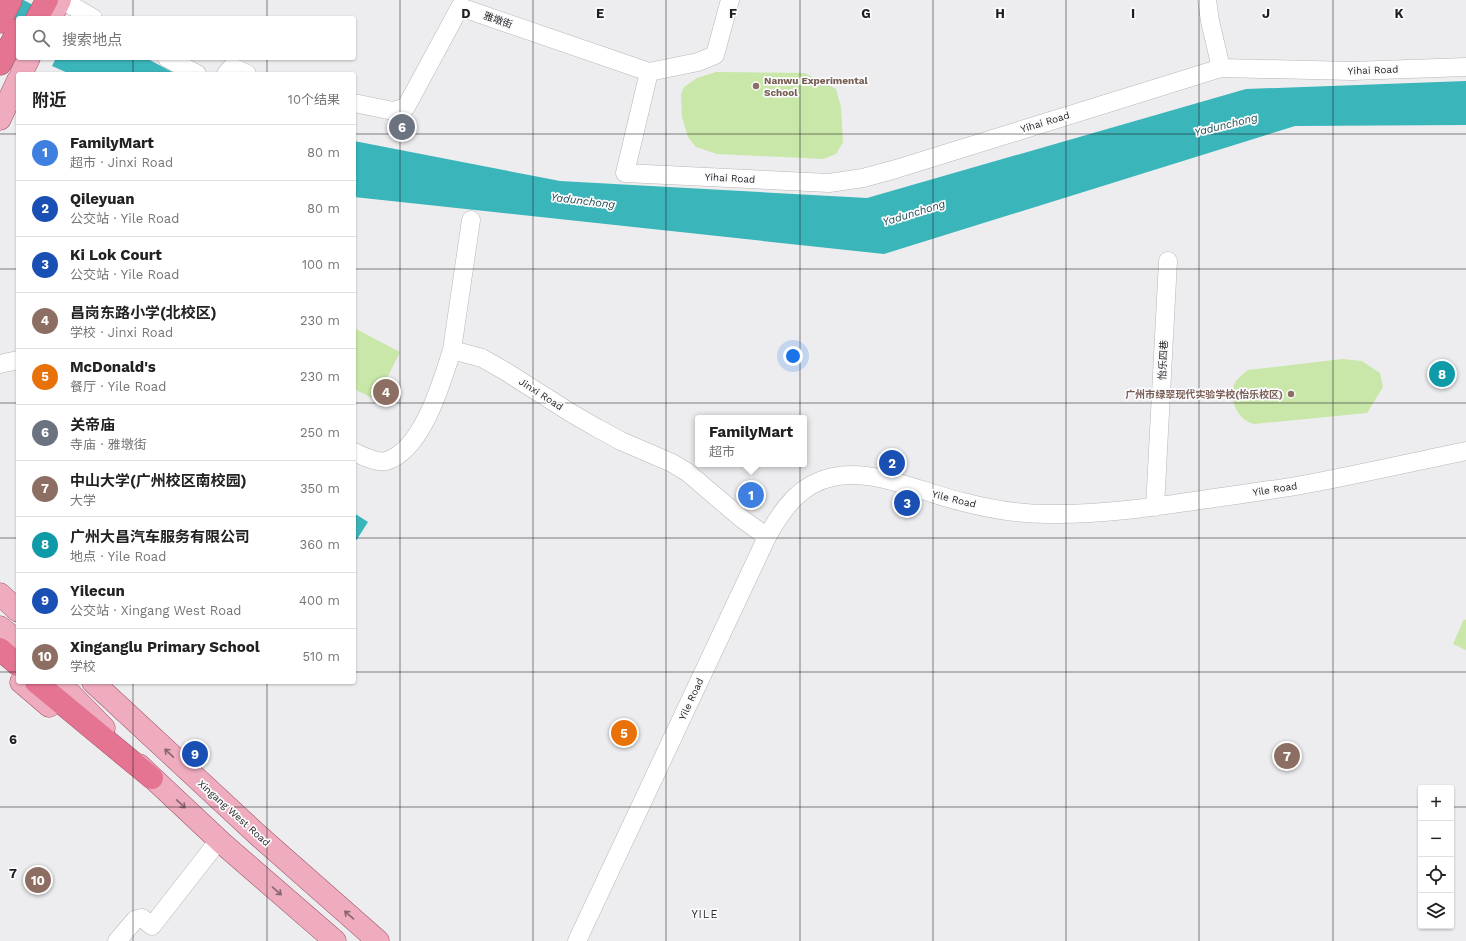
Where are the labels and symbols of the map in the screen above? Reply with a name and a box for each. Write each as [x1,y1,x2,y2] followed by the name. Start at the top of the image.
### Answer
[461,6,471,21] text: D
[596,6,604,21] text: E
[729,6,737,21] text: F
[861,6,871,21] text: G
[995,6,1005,21] text: H
[1131,6,1135,21] text: I
[1262,6,1270,21] text: J
[1394,6,1404,21] text: K
[482,10,514,30] street label: 雅墩街
[1347,64,1399,76] street label: Yihai Road
[764,75,868,98] place label: Nanwu Experimental School
[751,81,761,91] marker: Nanwu Experimental School
[1019,109,1071,135] street label: Yihai Road
[1193,111,1259,139] water label: Yadunchong
[389,112,415,142] pin: 6
[704,171,756,185] street label: Yihai Road
[550,191,616,211] water label: Yadunchong
[881,197,947,229] water label: Yadunchong
[1156,340,1170,380] street label: 怡乐四巷
[783,346,803,366] your location
[1429,359,1455,389] pin: 8
[517,376,565,412] street label: Jinxi Road
[373,377,399,407] pin: 4
[1125,388,1283,400] place label: 广州市绿翠现代实验学校(怡乐校区)
[1286,389,1296,399] marker: 广州市绿翠现代实验学校(怡乐校区)
[879,448,905,478] pin: 2
[738,480,764,510] pin: 1
[1252,480,1298,498] street label: Yile Road
[894,488,920,518] pin: 3
[931,488,977,510] street label: Yile Road
[676,676,706,722] street label: Yile Road
[611,718,637,748] pin: 5
[9,732,17,747] text: 6
[182,739,208,769] pin: 9
[1274,741,1300,771] pin: 7
[164,749,174,758] one-way arrow
[196,778,272,848] street label: Xingang West Road
[175,800,186,809] one-way arrow
[25,865,51,895] pin: 10
[9,866,17,881] text: 7
[272,887,283,896] one-way arrow
[692,908,718,921] district label: YILE
[344,911,354,920] one-way arrow

